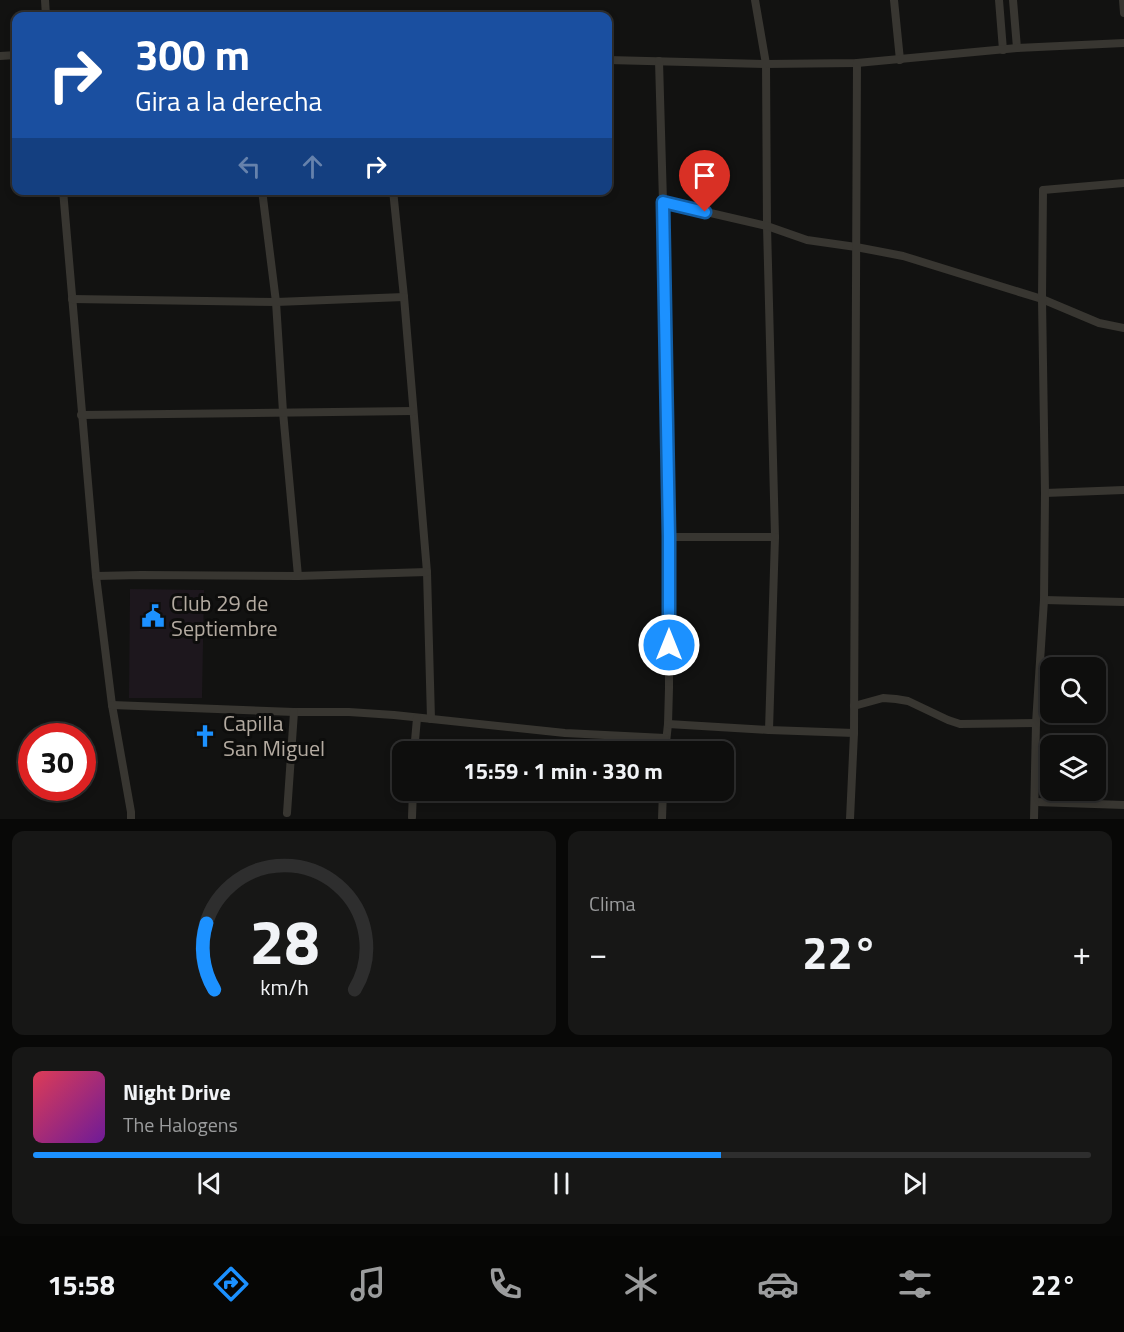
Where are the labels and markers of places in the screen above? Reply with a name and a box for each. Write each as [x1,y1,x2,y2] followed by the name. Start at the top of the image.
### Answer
[679,150,730,212] pin
[171,586,278,645] place label: Club 29 de Septiembre
[140,603,166,629] public building icon: Club 29 de Septiembre
[223,706,325,765] place label: Capilla San Miguel
[192,723,218,749] church icon: Capilla San Miguel

